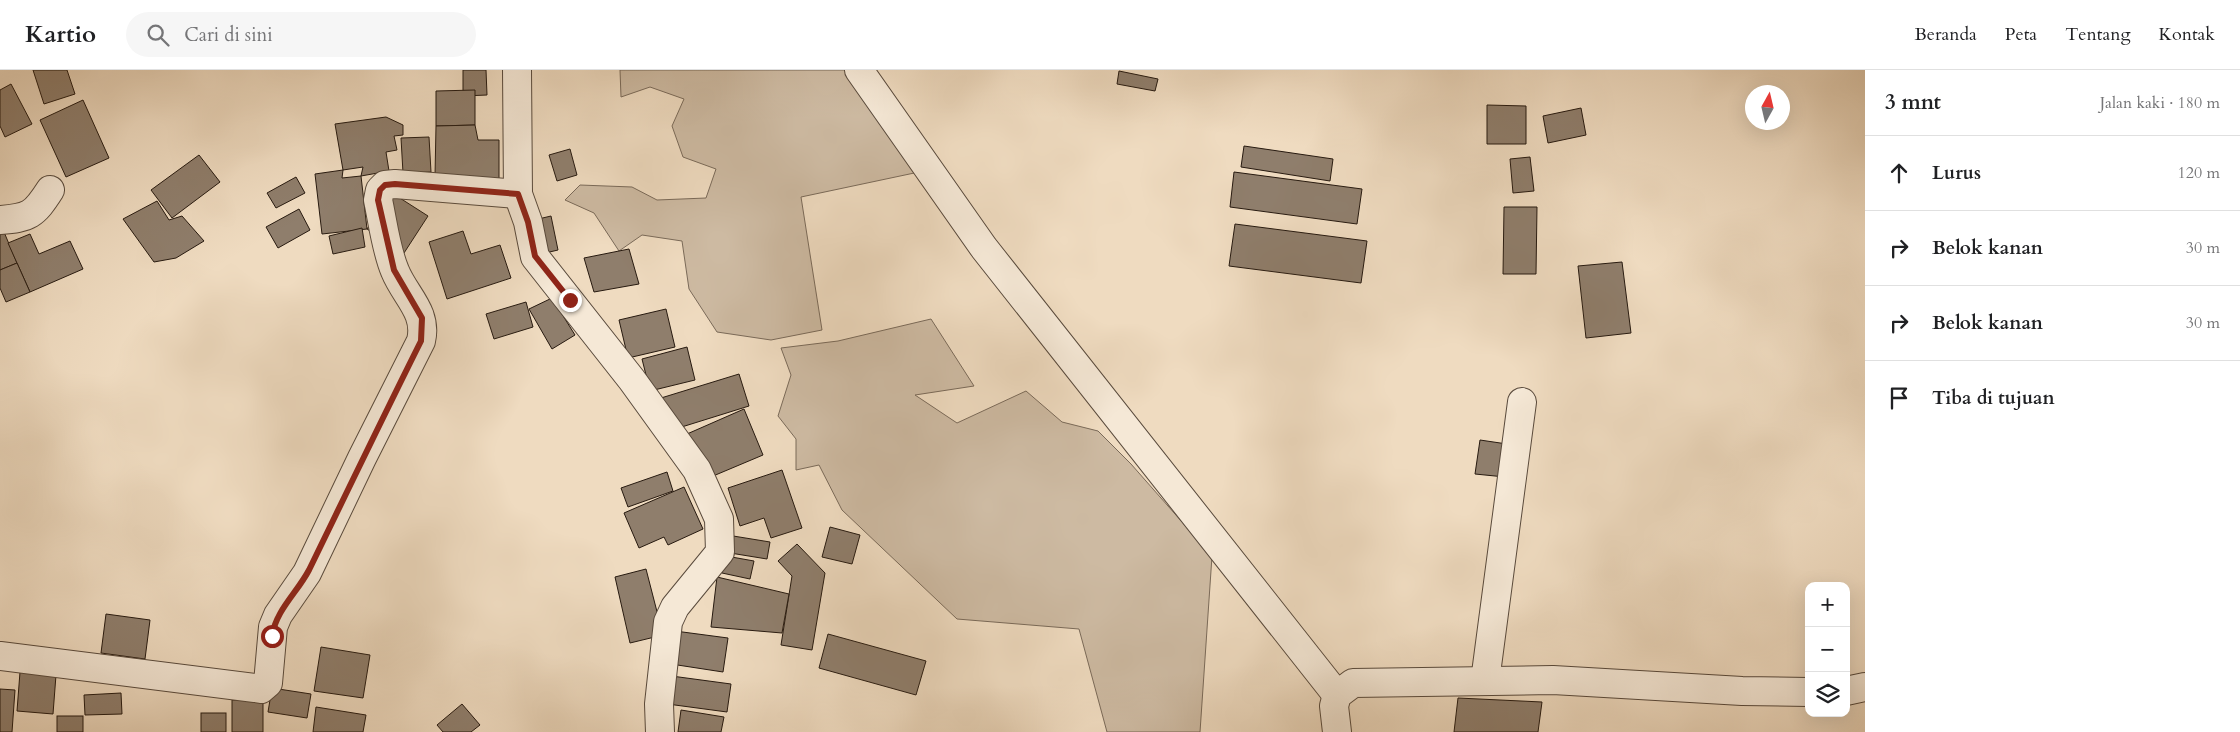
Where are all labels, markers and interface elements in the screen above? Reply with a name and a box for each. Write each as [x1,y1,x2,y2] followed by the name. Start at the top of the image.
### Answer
[126,12,476,57] search box
[25,18,96,51] text: Kartio
[144,21,172,49] icon: search
[184,22,273,48] text: Cari di sini
[1915,22,1977,47] text: Beranda
[2005,22,2037,47] text: Peta
[2065,22,2131,47] text: Tentang
[2159,22,2215,47] text: Kontak
[1745,85,1790,130] north arrow
[1885,88,1941,117] text: 3 mnt
[2100,92,2220,114] text: Jalan kaki · 180 m
[1885,159,1913,187] icon: ahead
[1932,160,1981,186] text: Lurus
[2178,162,2220,184] text: 120 m
[1885,234,1913,262] icon: right
[1932,235,2043,261] text: Belok kanan
[2186,237,2220,259] text: 30 m
[559,289,582,312] route end
[1885,309,1913,337] icon: right
[1932,310,2043,336] text: Belok kanan
[2186,312,2220,334] text: 30 m
[1885,384,1913,412] icon: arrive
[1932,385,2055,411] text: Tiba di tujuan
[1805,582,1850,717] map controls
[1805,582,1850,627] button: +
[261,625,284,648] route start
[1805,627,1850,672] button: −
[1805,672,1850,717] button: layers

